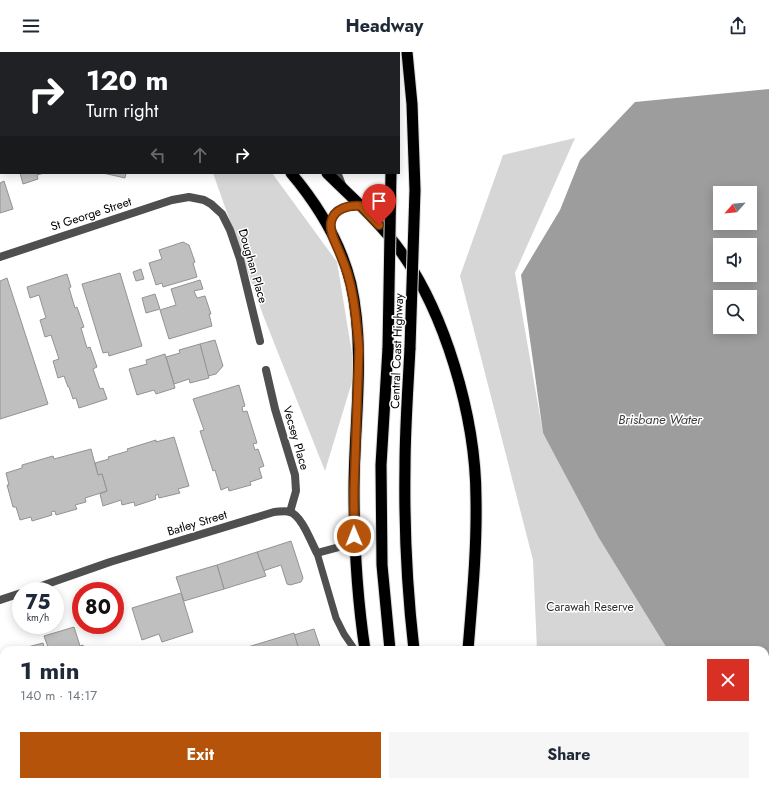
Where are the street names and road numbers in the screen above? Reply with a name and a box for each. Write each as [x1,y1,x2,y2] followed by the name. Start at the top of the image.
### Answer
[48,192,134,236] street label: St George Street
[234,227,272,305] street label: Doughan Place
[386,292,408,409] street label: Central Coast Highway
[278,404,314,472] street label: Vecsey Place
[165,505,229,541] street label: Batley Street

